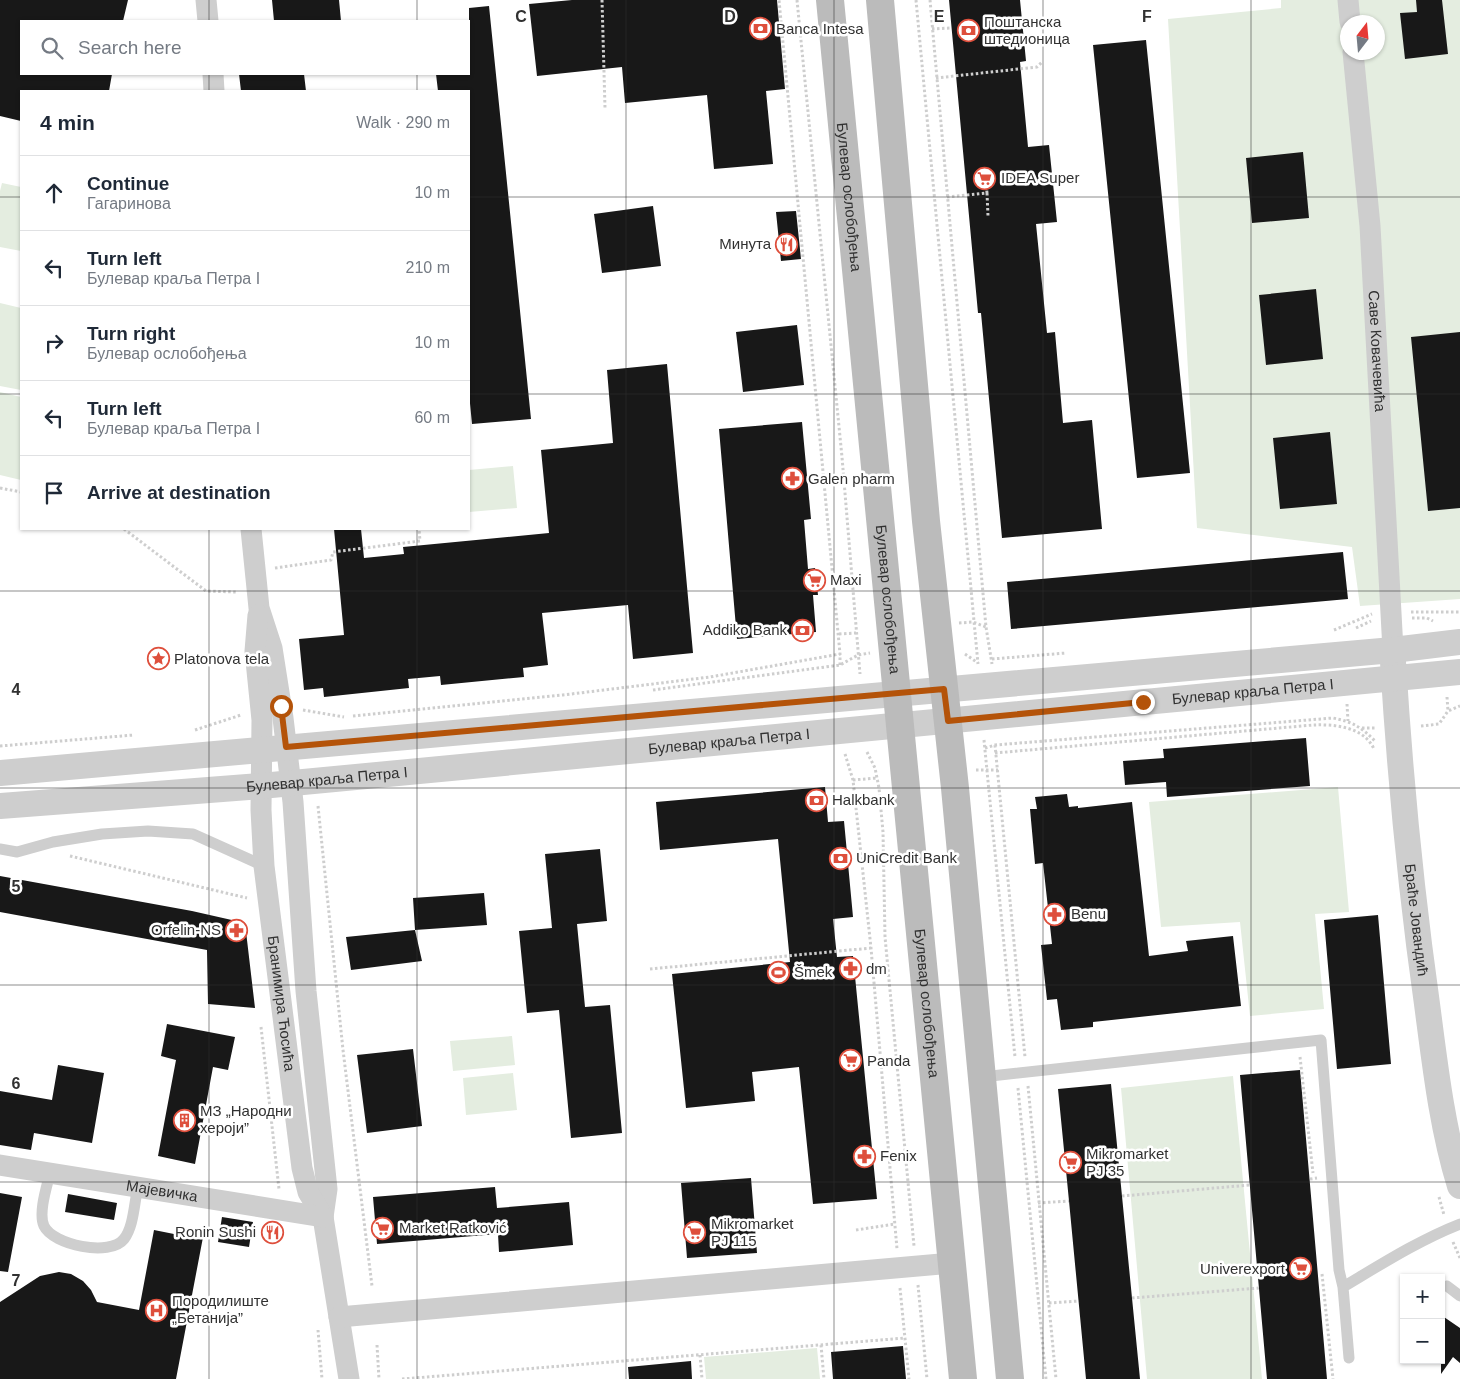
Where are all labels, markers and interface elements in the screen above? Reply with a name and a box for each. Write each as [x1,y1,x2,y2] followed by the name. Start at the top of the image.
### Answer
[515,8,527,25] text: C
[724,8,736,25] text: D
[934,8,945,25] text: E
[1142,8,1152,25] text: F
[984,13,1070,47] place label: Поштанска штедионица
[1340,15,1385,60] north arrow
[748,17,772,41] bank icon: Banca Intesa
[956,19,980,43] bank icon: Поштанска штедионица
[20,20,470,75] search box
[776,20,864,37] place label: Banca Intesa
[38,34,66,62] icon: search
[78,37,182,58] text: Search here
[40,111,95,134] text: 4 min
[356,114,450,131] text: Walk · 290 m
[834,122,865,273] street label: Булевар ослобођења
[973,166,997,190] supermarket icon: IDEA Super
[1001,169,1079,186] place label: IDEA Super
[87,173,169,194] text: Continue
[40,179,68,207] icon: ahead
[414,184,450,201] text: 10 m
[87,195,171,212] text: Гагаринова
[775,232,799,256] restaurant icon: Минута
[719,235,772,252] place label: Минута
[87,248,162,269] text: Turn left
[40,254,68,282] icon: left
[406,259,450,276] text: 210 m
[87,270,260,287] text: Булевар краља Петра I
[1365,290,1389,413] street label: Саве Ковачевића
[87,323,175,344] text: Turn right
[40,329,68,357] icon: right
[414,334,450,351] text: 10 m
[87,345,247,362] text: Булевар ослобођења
[87,398,162,419] text: Turn left
[40,404,68,432] icon: left
[414,409,450,426] text: 60 m
[87,420,260,437] text: Булевар краља Петра I
[780,467,804,491] pharmacy icon: Galen pharm
[808,470,895,487] place label: Galen pharm
[40,479,68,507] icon: arrive
[87,482,271,503] text: Arrive at destination
[873,524,904,675] street label: Булевар ослобођења
[802,568,826,592] supermarket icon: Maxi
[830,571,862,588] place label: Maxi
[791,618,815,642] bank icon: Addiko Bank
[703,621,787,638] place label: Addiko Bank
[146,647,170,671] place icon: Platonova tela
[174,650,270,667] place label: Platonova tela
[1171,675,1334,707] street label: Булевар краља Петра I
[12,681,21,698] text: 4
[1132,691,1155,714] route end
[270,695,293,718] route start
[647,725,811,757] street label: Булевар краља Петра I
[245,763,409,795] street label: Булевар краља Петра I
[804,788,828,812] bank icon: Halkbank
[832,791,895,808] place label: Halkbank
[828,846,852,870] bank icon: UniCredit Bank
[856,849,957,866] place label: UniCredit Bank
[1402,863,1432,977] street label: Браће Јовандић
[12,878,21,895] text: 5
[1043,902,1067,926] pharmacy icon: Benu
[1071,905,1106,922] place label: Benu
[225,918,249,942] pharmacy icon: Orfelin-NS
[151,921,221,938] place label: Orfelin-NS
[912,928,943,1079] street label: Булевар ослобођења
[265,935,299,1073] street label: Бранимира Ћосића
[838,957,862,981] pharmacy icon: dm
[766,960,790,984] sports icon: Šmek
[866,960,887,977] place label: dm
[794,963,833,980] place label: Šmek
[839,1049,863,1073] supermarket icon: Panda
[867,1052,911,1069] place label: Panda
[12,1075,21,1092] text: 6
[200,1102,292,1136] place label: МЗ „Народни хероји”
[172,1108,196,1132] building icon: МЗ „Народни хероји”
[852,1144,876,1168] pharmacy icon: Fenix
[1086,1145,1169,1179] place label: Mikromarket PJ 35
[880,1147,917,1164] place label: Fenix
[1058,1151,1082,1175] supermarket icon: Mikromarket PJ 35
[125,1176,200,1205] street label: Мајевичка
[711,1215,794,1249] place label: Mikromarket PJ 115
[371,1216,395,1240] supermarket icon: Market Ratković
[399,1219,507,1236] place label: Market Ratković
[260,1220,284,1244] restaurant icon: Ronin Sushi
[683,1221,707,1245] supermarket icon: Mikromarket PJ 115
[175,1223,256,1240] place label: Ronin Sushi
[1289,1257,1313,1281] supermarket icon: Univerexport
[1200,1260,1286,1277] place label: Univerexport
[12,1272,21,1289] text: 7
[1400,1274,1445,1364] map controls
[1400,1274,1445,1319] button: +
[172,1292,269,1326] place label: Породилиште „Бетанија”
[144,1298,168,1322] hospital icon: Породилиште „Бетанија”
[1400,1319,1445,1364] button: −

